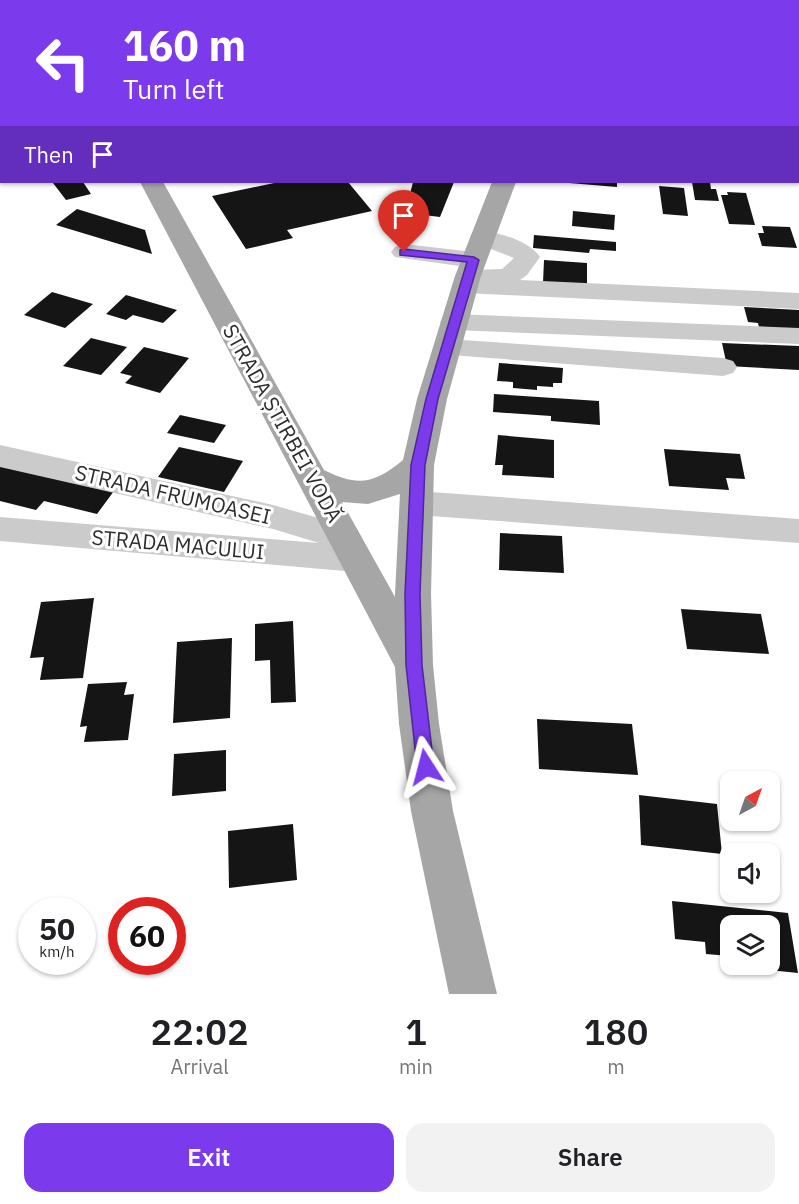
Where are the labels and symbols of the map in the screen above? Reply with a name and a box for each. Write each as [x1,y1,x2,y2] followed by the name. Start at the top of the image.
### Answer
[378,190,429,252] pin
[217,319,349,527] street label: STRADA ȘTIRBEI VODĂ
[72,458,274,530] street label: STRADA FRUMOASEI
[91,523,265,565] street label: STRADA MACULUI
[394,735,458,799] position arrow
[720,771,780,831] north arrow
[108,897,186,975] speed limit sign: 60

